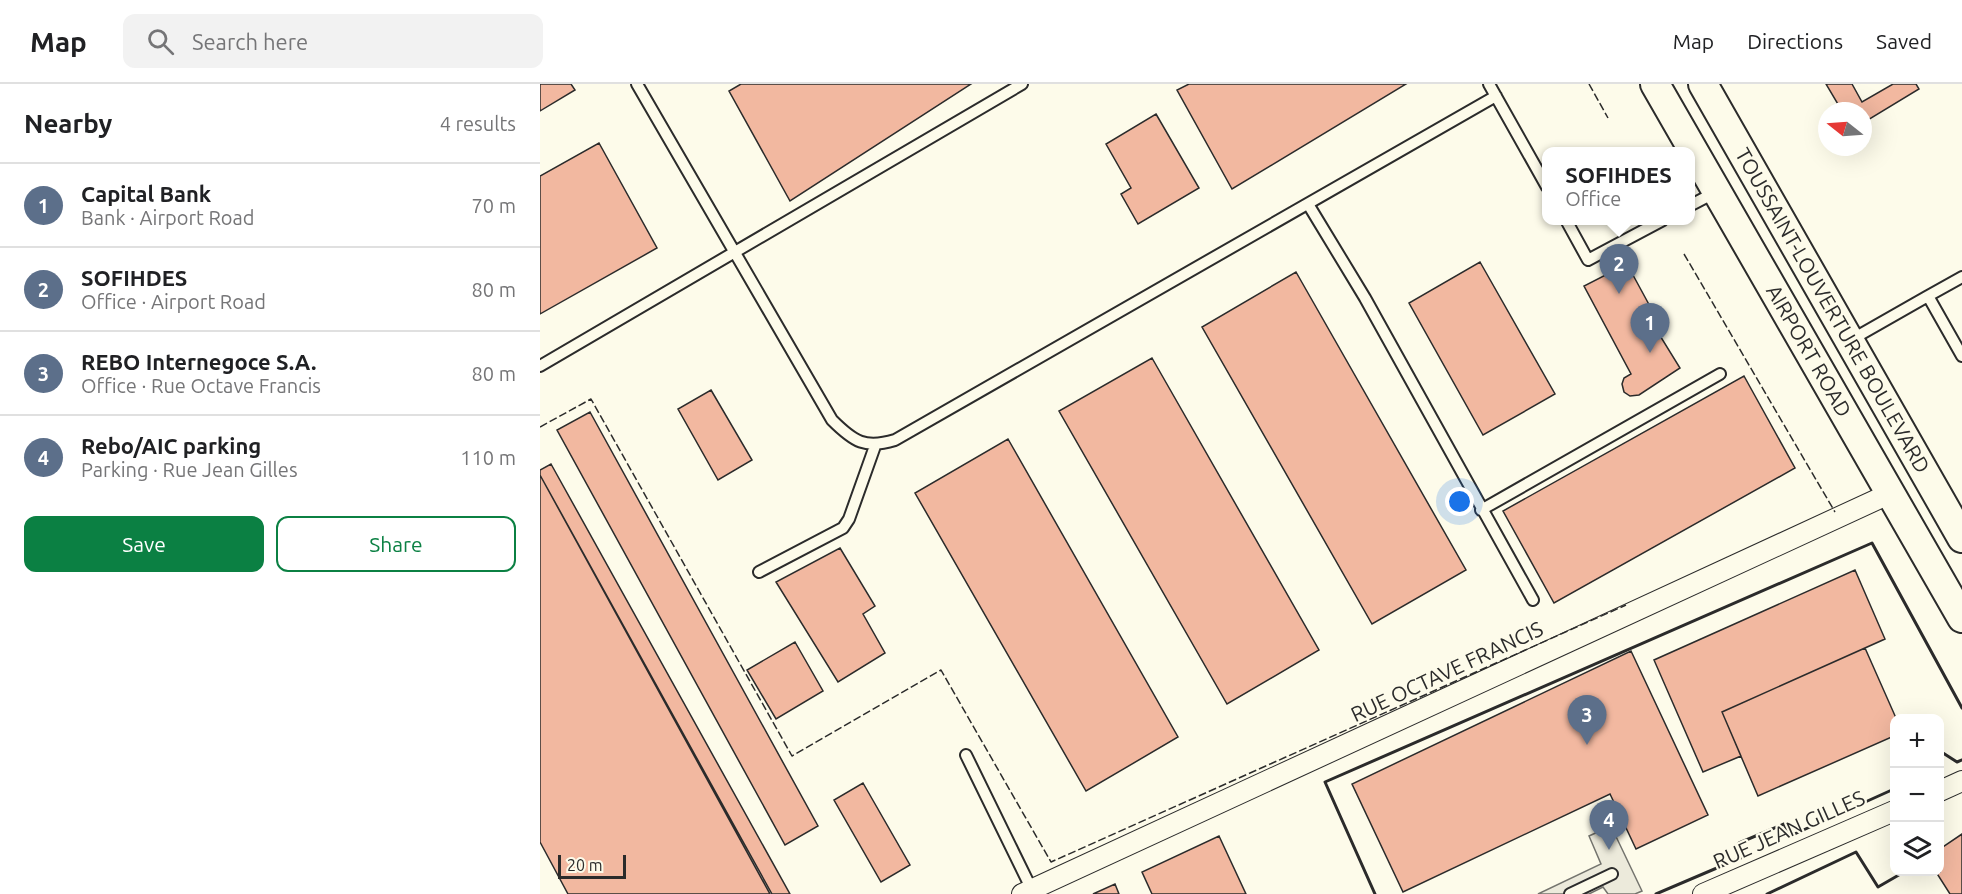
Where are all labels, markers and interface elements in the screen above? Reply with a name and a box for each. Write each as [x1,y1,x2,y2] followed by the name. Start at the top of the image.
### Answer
[123,14,543,68] search box
[144,25,177,58] icon: search
[30,26,87,57] text: Map
[192,29,308,54] text: Search here
[1673,29,1714,53] text: Map
[1747,29,1843,53] text: Directions
[1876,29,1932,53] text: Saved
[1818,102,1872,156] north arrow
[24,109,112,138] text: Nearby
[440,112,516,135] text: 4 results
[1731,144,1935,477] street label: TOUSSAINT-LOUVERTURE BOULEVARD
[1542,147,1695,225] popup
[1565,162,1672,187] text: SOFIHDES
[81,181,211,206] text: Capital Bank
[1565,187,1621,210] text: Office
[38,194,49,217] text: 1
[472,194,516,217] text: 70 m
[81,206,255,229] text: Bank · Airport Road
[1600,244,1638,294] pin: 2
[81,265,187,290] text: SOFIHDES
[38,278,49,301] text: 2
[472,278,516,301] text: 80 m
[1762,280,1857,421] street label: AIRPORT ROAD
[81,290,266,313] text: Office · Airport Road
[1630,304,1670,353] pin: 1
[81,349,316,374] text: REBO Internegoce S.A.
[38,362,49,385] text: 3
[472,362,516,385] text: 80 m
[81,374,321,397] text: Office · Rue Octave Francis
[81,433,261,458] text: Rebo/AIC parking
[38,446,49,469] text: 4
[460,446,516,469] text: 110 m
[81,458,298,481] text: Parking · Rue Jean Gilles
[1445,487,1474,516] your location
[24,516,264,572] button: Save
[276,516,516,572] button: Share
[1347,616,1546,726] street label: RUE OCTAVE FRANCIS
[1568,696,1606,745] pin: 3
[1890,714,1944,876] map controls
[1890,714,1944,768] button: +
[1890,768,1944,822] button: −
[1709,785,1868,873] street label: RUE JEAN GILLES
[1590,800,1628,850] pin: 4
[1890,822,1944,876] button: layers
[558,852,626,880] scale bar
[567,856,603,874] text: 20 m

